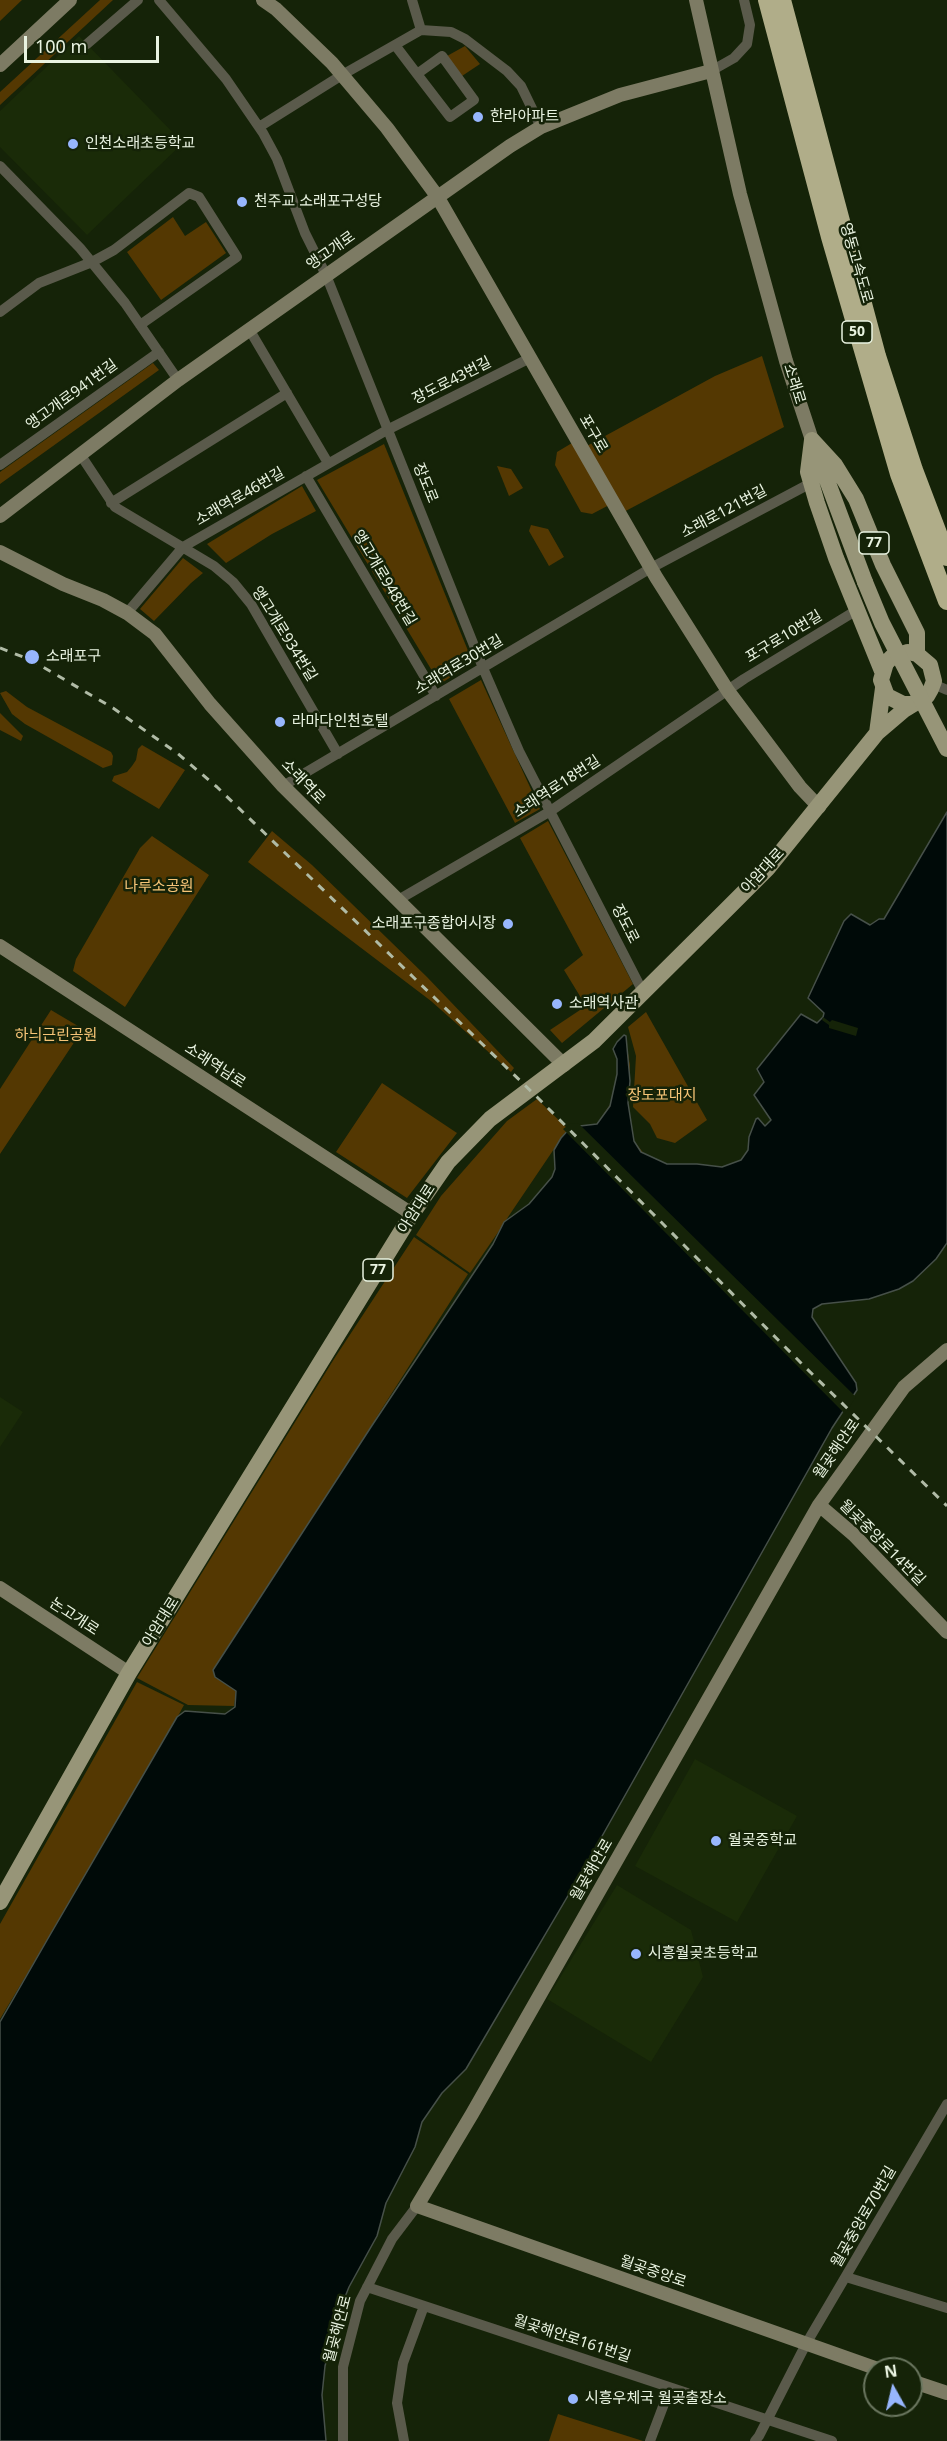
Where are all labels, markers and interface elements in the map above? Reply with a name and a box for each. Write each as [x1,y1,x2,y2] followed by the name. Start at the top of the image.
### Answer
[27,24,162,62] scale bar
[35,34,87,58] text: 100 m
[490,108,559,126] place label: 한라아파트
[471,110,485,124] marker: 한라아파트
[85,135,195,153] place label: 인천소래초등학교
[66,137,80,151] marker: 인천소래초등학교
[254,193,382,211] place label: 천주교 소래포구성당
[235,195,249,209] marker: 천주교 소래포구성당
[836,221,876,305] street label: 영동고속도로
[303,228,359,274] street label: 앵고개로
[842,321,872,343] road number: 50
[410,353,494,409] street label: 장도로43번길
[23,356,121,434] street label: 앵고개로941번길
[779,362,809,406] street label: 소래로
[575,412,611,456] street label: 포구로
[409,460,441,506] street label: 장도로
[192,464,288,530] street label: 소래역로46번길
[678,482,770,542] street label: 소래로121번길
[348,527,420,629] street label: 앵고개로948번길
[859,532,889,554] road number: 77
[248,583,320,685] street label: 앵고개로934번길
[742,607,826,667] street label: 포구로10번길
[412,632,506,698] street label: 소래역로30번길
[23,648,41,666] marker: 소래포구
[46,648,101,666] place label: 소래포구
[292,713,389,731] place label: 라마다인천호텔
[273,715,287,729] marker: 라마다인천호텔
[510,752,604,822] street label: 소래역로18번길
[277,756,329,808] street label: 소래역로
[738,845,788,897] street label: 아암대로
[125,878,193,896] park label: 나루소공원
[608,901,642,947] street label: 장도로
[372,915,496,933] place label: 소래포구종합어시장
[501,917,515,931] marker: 소래포구종합어시장
[569,995,638,1013] place label: 소래역사관
[550,997,564,1011] marker: 소래역사관
[15,1027,97,1045] park label: 하늬근린공원
[181,1040,249,1092] street label: 소래역남로
[628,1087,696,1105] park label: 장도포대지
[394,1181,440,1237] street label: 아암대로
[363,1259,393,1281] road number: 77
[810,1416,864,1482] street label: 월곶해안로
[835,1496,929,1590] street label: 월곶중앙로14번길
[46,1594,102,1640] street label: 논고개로
[139,1594,183,1650] street label: 아암대로
[728,1832,797,1850] place label: 월곶중학교
[709,1834,723,1848] marker: 월곶중학교
[567,1836,617,1904] street label: 월곶해안로
[648,1945,758,1963] place label: 시흥월곶초등학교
[629,1947,643,1961] marker: 시흥월곶초등학교
[828,2163,900,2271] street label: 월곶중앙로70번길
[617,2252,689,2292] street label: 월곶중앙로
[320,2293,356,2365] street label: 월곶해안로
[511,2312,633,2366] street label: 월곶해안로161번길
[863,2357,923,2417] north arrow
[883,2359,899,2383] text: N
[585,2390,727,2408] place label: 시흥우체국 월곶출장소
[566,2392,580,2406] marker: 시흥우체국 월곶출장소

